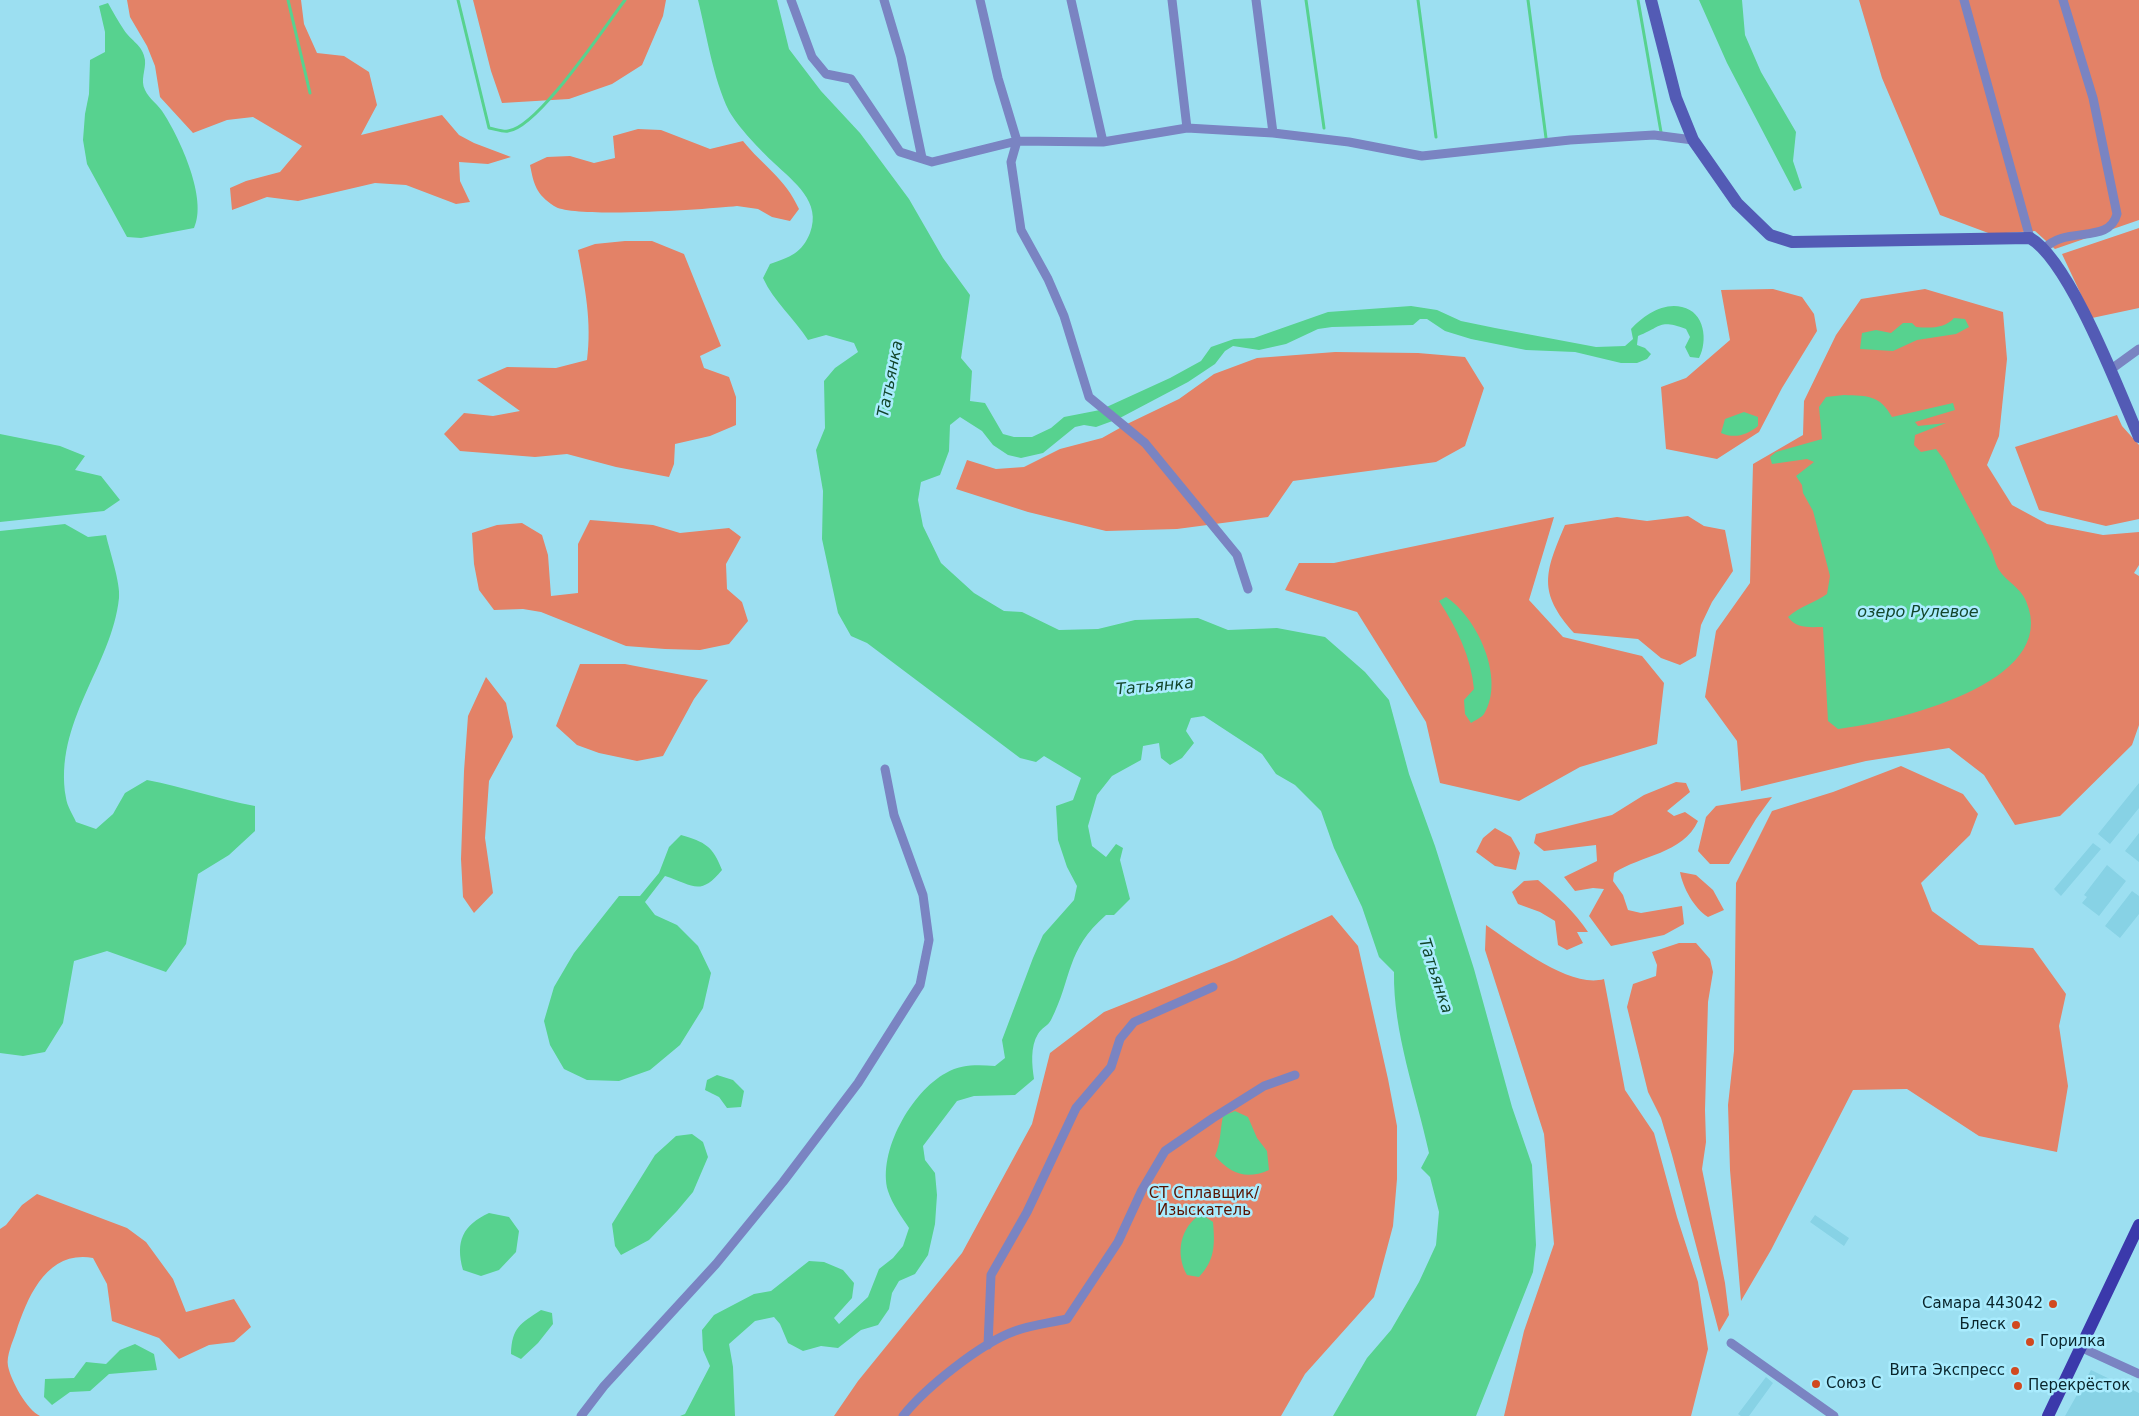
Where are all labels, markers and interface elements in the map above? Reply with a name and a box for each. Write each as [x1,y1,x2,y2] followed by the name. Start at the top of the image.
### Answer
[874,339,908,419] water label: Татьянка
[1857,603,1979,623] water label: озеро Рулевое
[1115,674,1195,700] water label: Татьянка
[1414,936,1456,1016] water label: Татьянка
[1149,1185,1259,1220] park label: СТ Сплавщик/ Изыскатель
[1922,1295,2043,1313] place label: Самара 443042
[2047,1298,2059,1310] marker: Самара 443042
[1960,1316,2006,1334] place label: Блеск
[2010,1319,2022,1331] marker: Блеск
[2040,1333,2105,1351] place label: Горилка
[2024,1336,2036,1348] marker: Горилка
[1889,1362,2005,1380] place label: Вита Экспресс
[2009,1365,2021,1377] marker: Вита Экспресс
[1826,1375,1881,1393] place label: Союз С
[2028,1377,2130,1395] place label: Перекрёсток
[1810,1378,1822,1390] marker: Союз С
[2012,1380,2024,1392] marker: Перекрёсток

